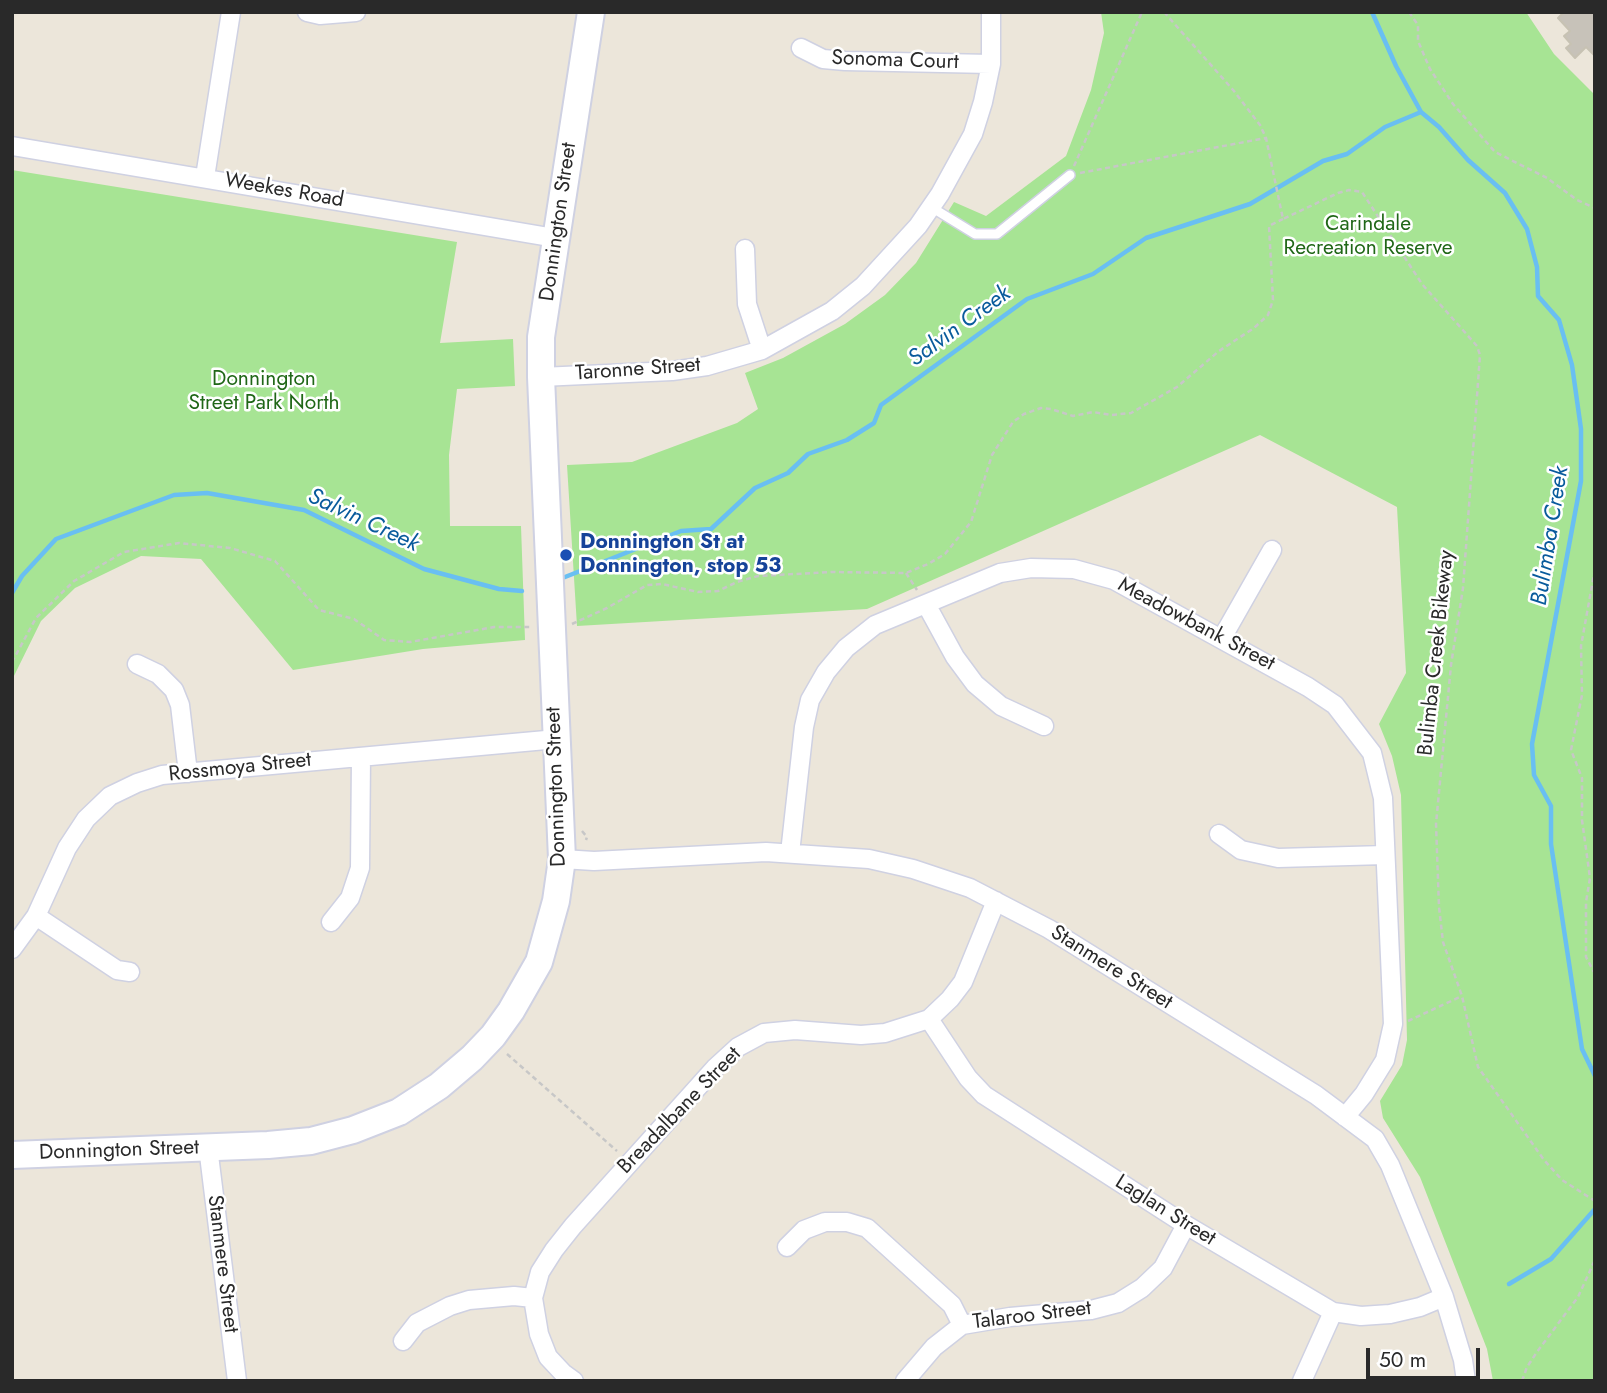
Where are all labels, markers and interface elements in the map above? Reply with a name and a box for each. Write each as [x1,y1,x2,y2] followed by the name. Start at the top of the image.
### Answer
[831,46,959,76] street label: Sonoma Court
[535,141,583,303] street label: Donnington Street
[222,168,346,214] street label: Weekes Road
[1283,212,1453,262] park label: Carindale Recreation Reserve
[903,281,1017,373] water label: Salvin Creek
[575,353,701,387] street label: Taronne Street
[188,367,340,417] park label: Donnington Street Park North
[1526,465,1576,607] water label: Bulimba Creek
[303,483,423,559] water label: Salvin Creek
[580,530,781,580] place label: Donnington St at Donnington, stop 53
[558,547,574,563] marker: Donnington St at Donnington, stop 53
[1414,549,1460,757] street label: Bulimba Creek Bikeway
[1113,573,1279,677] street label: Meadowbank Street
[542,707,572,867] street label: Donnington Street
[167,748,313,788] street label: Rossmoya Street
[1045,920,1177,1016] street label: Stanmere Street
[613,1042,747,1180] street label: Breadalbane Street
[39,1136,199,1166] street label: Donnington Street
[1110,1170,1220,1252] street label: Laglan Street
[201,1193,243,1335] street label: Stanmere Street
[971,1296,1093,1336] street label: Talaroo Street
[1369,1334,1483,1378] scale bar
[1379,1345,1426,1375] text: 50 m

